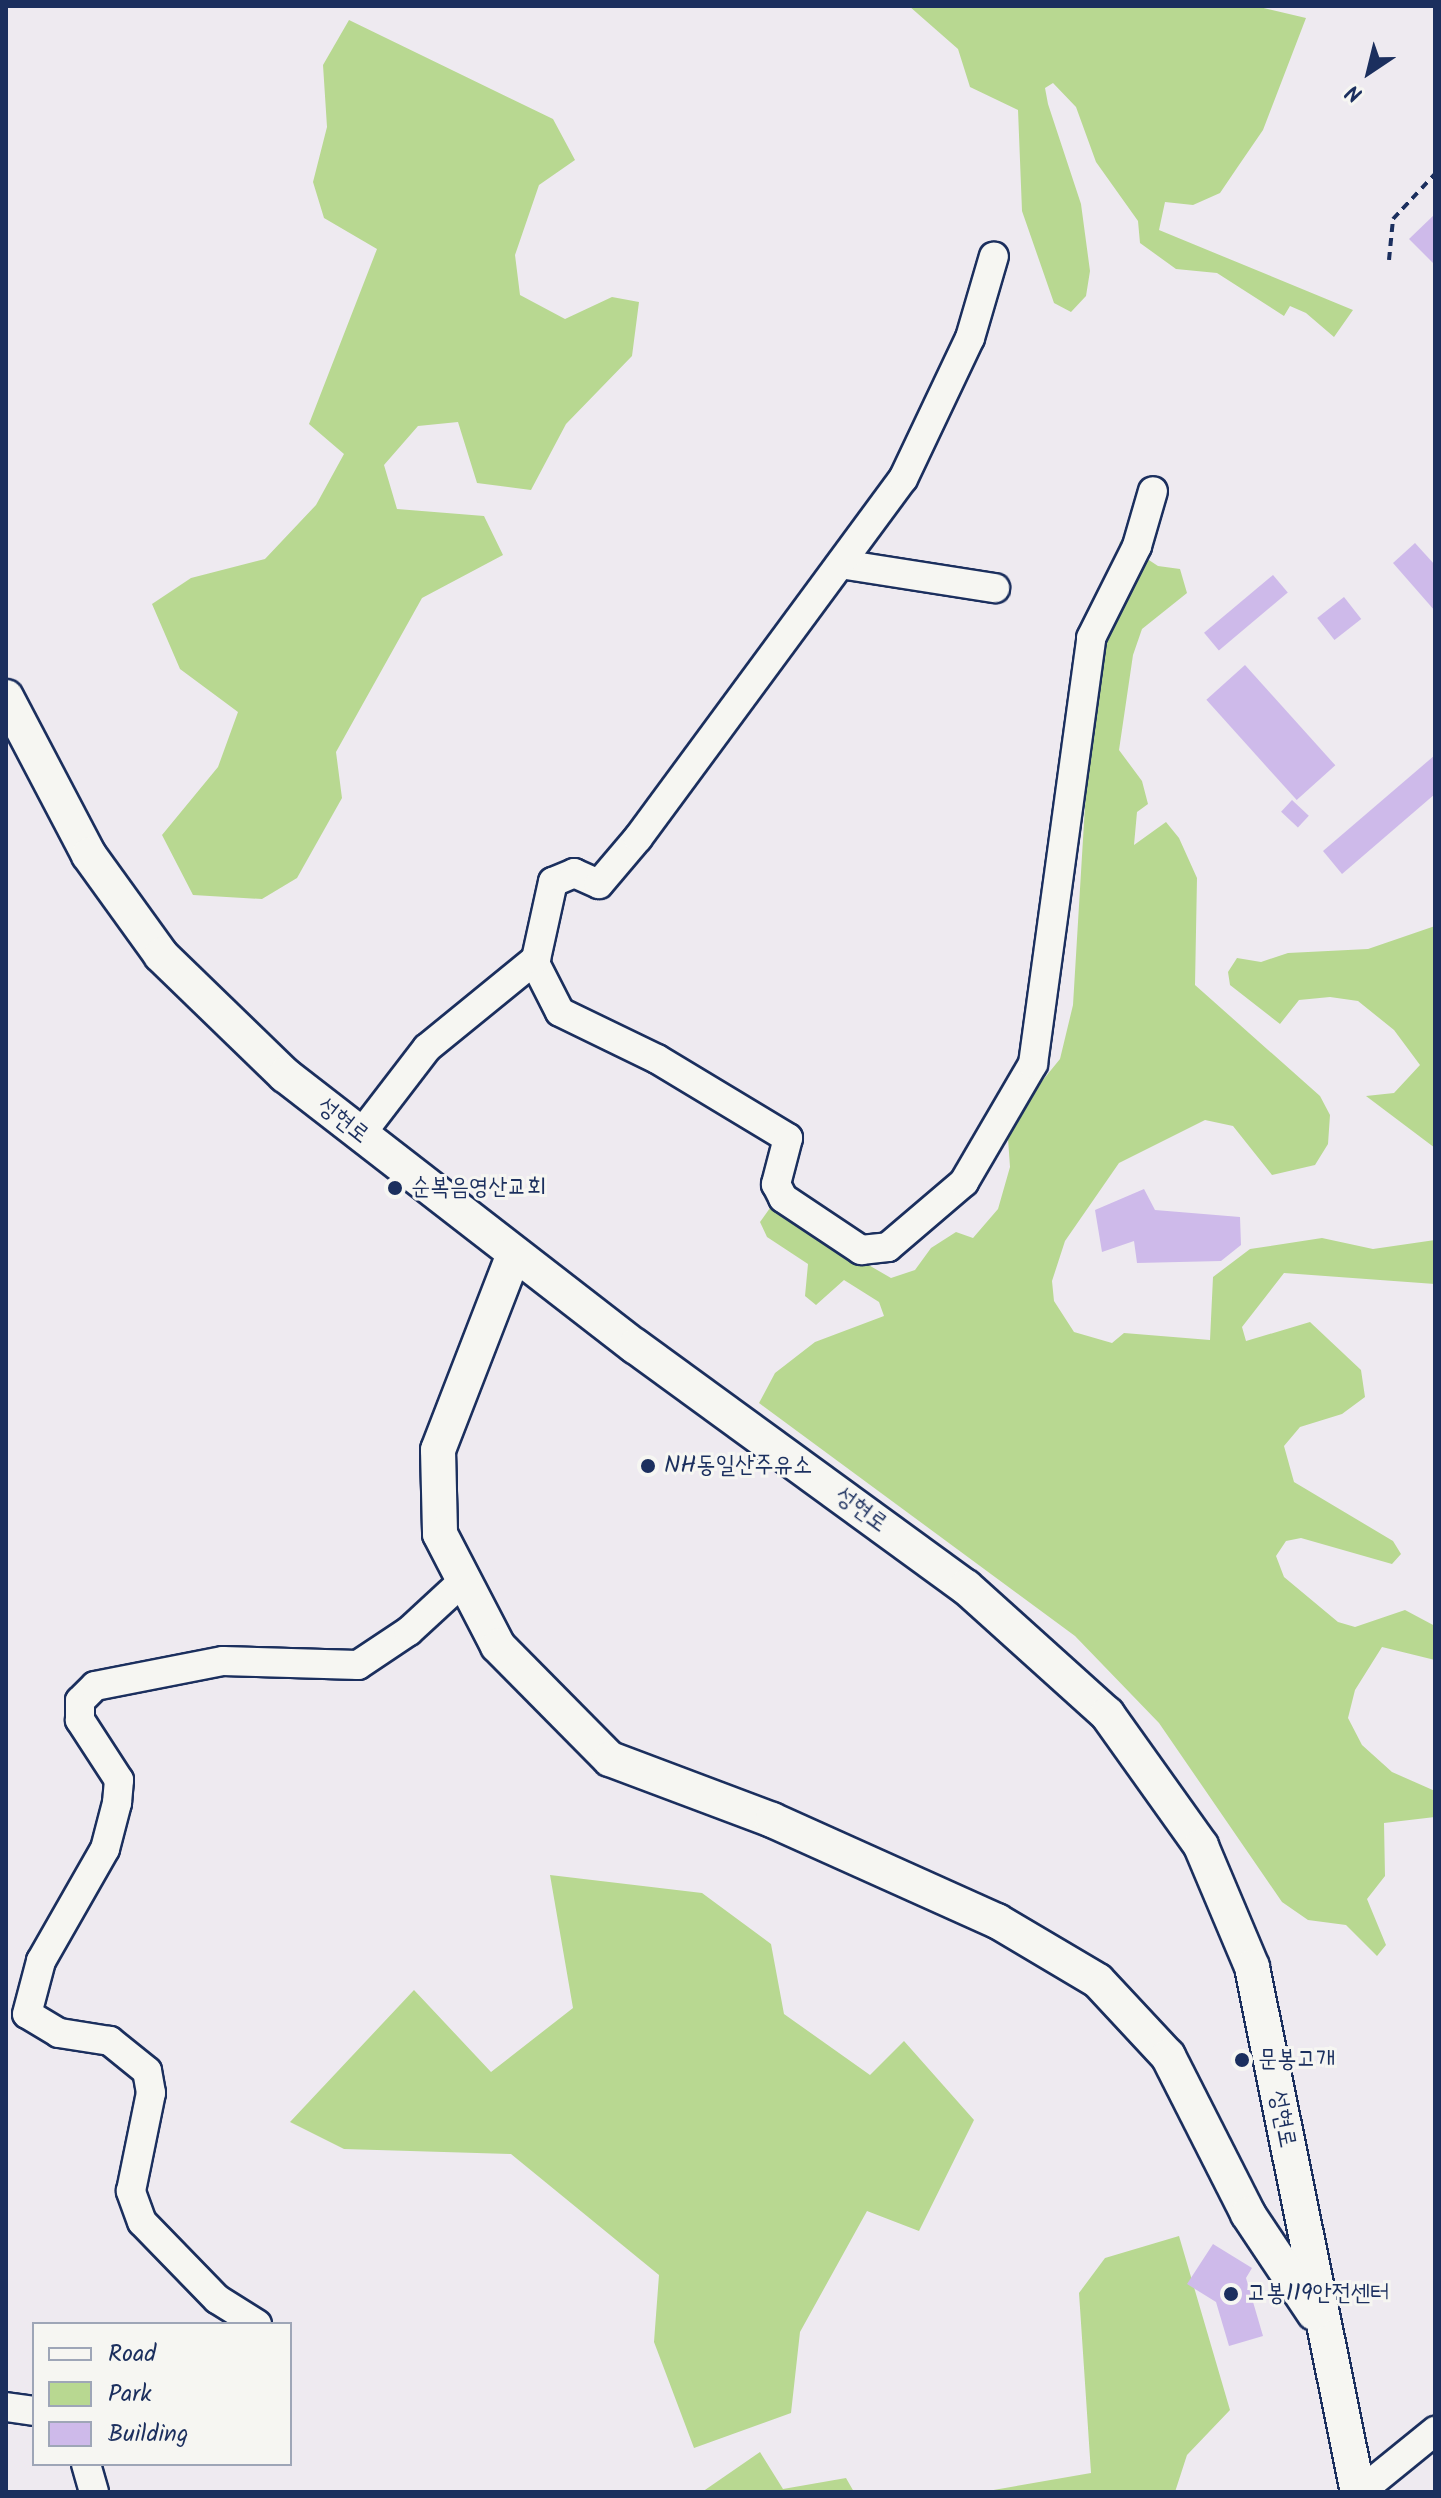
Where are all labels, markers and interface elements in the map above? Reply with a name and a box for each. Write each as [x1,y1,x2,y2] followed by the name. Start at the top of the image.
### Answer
[1329,32,1409,112] north arrow
[1339,74,1371,110] text: N
[311,1092,375,1150] street label: 성현로
[411,1174,546,1202] place label: 순복음영산교회
[386,1179,404,1197] marker: 순복음영산교회
[664,1452,812,1480] place label: NH동일산주유소
[639,1457,657,1475] marker: NH동일산주유소
[829,1481,893,1539] street label: 성현로
[1258,2046,1335,2074] place label: 문봉고개
[1233,2051,1251,2069] marker: 문봉고개
[1262,2088,1302,2150] street label: 성현로
[1247,2280,1390,2308] place label: 고봉119안전센터
[1222,2285,1240,2303] marker: 고봉119안전센터
[32,2322,292,2466] legend
[108,2335,156,2374] text: Road
[108,2375,152,2414] text: Park
[108,2415,188,2454] text: Building

